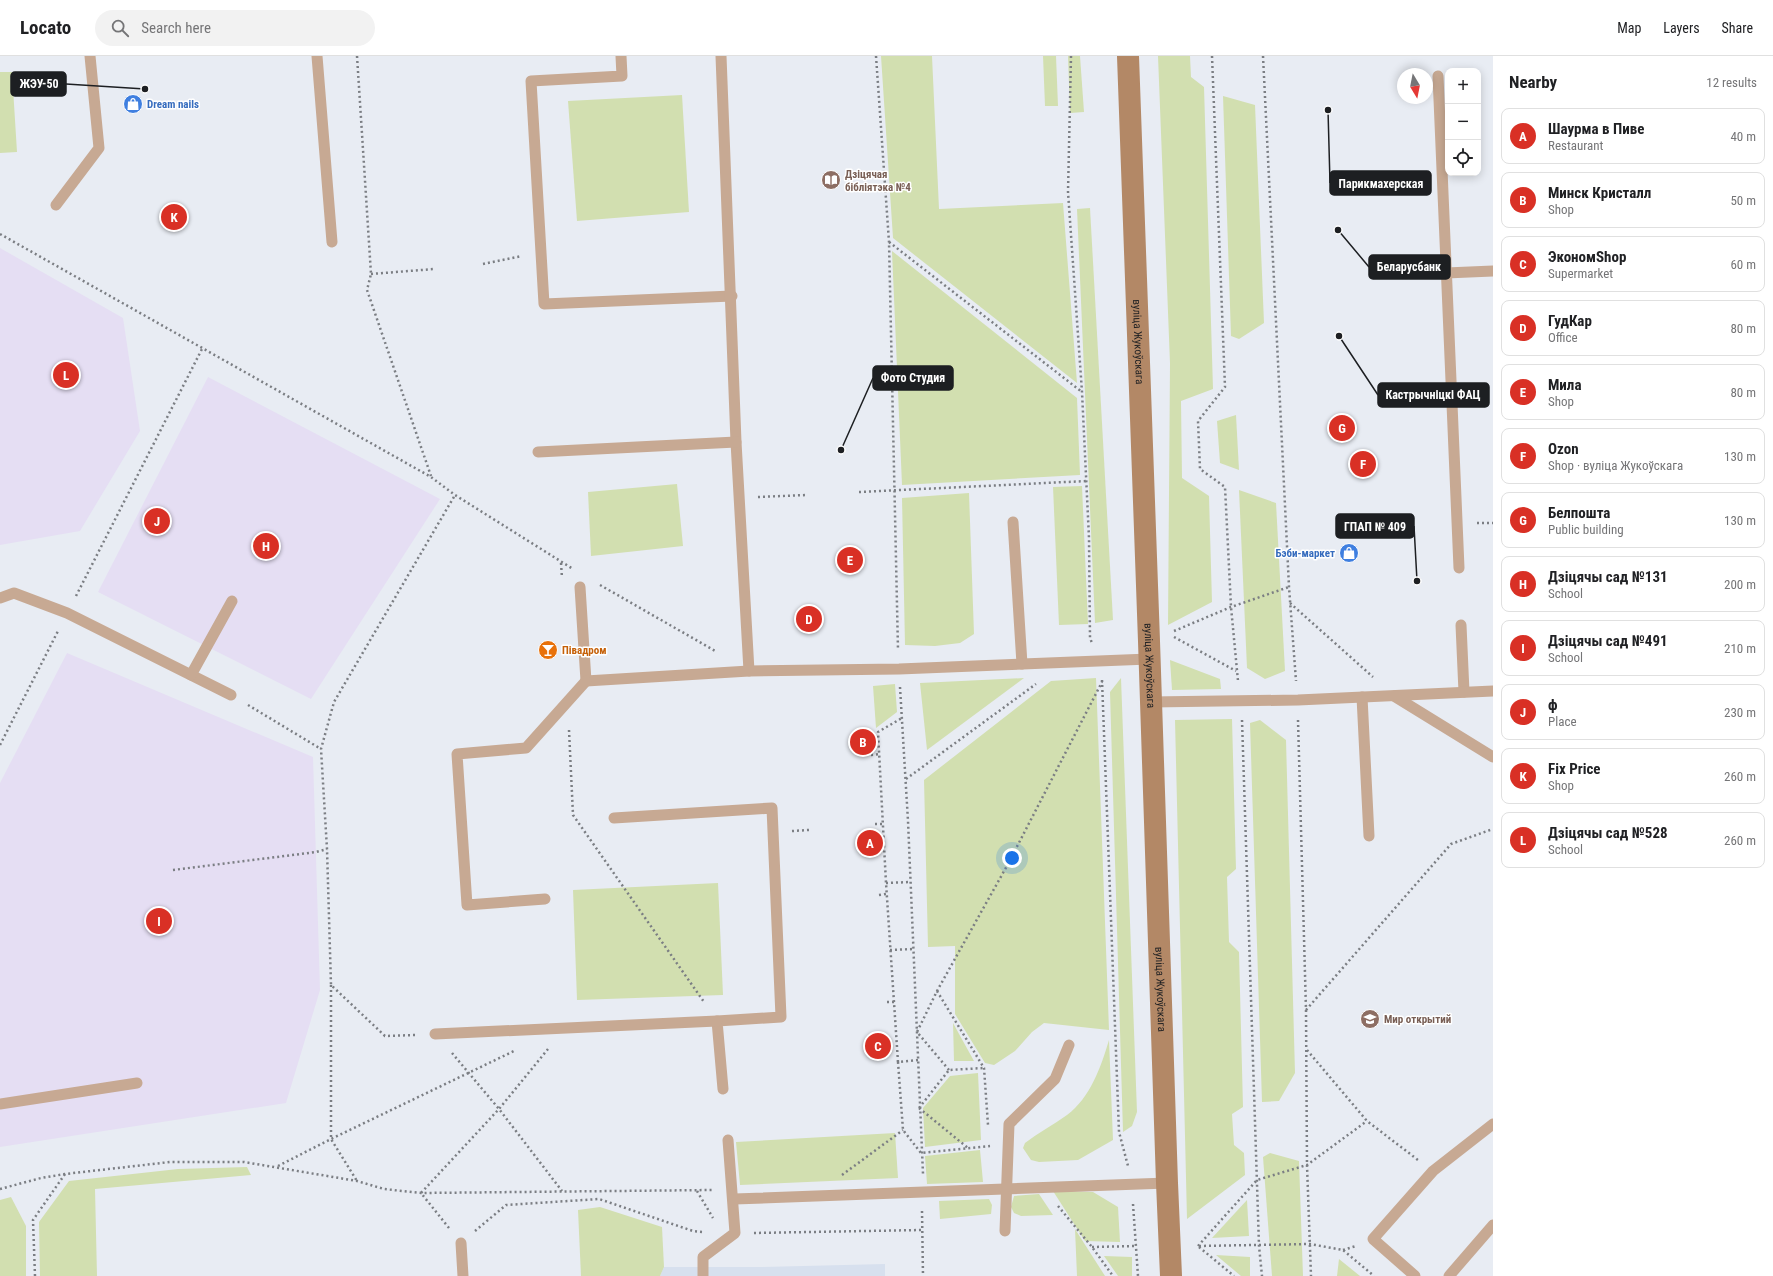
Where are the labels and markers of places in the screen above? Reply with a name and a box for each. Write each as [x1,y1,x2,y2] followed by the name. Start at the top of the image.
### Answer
[11,72,66,96] callout: ЖЭУ-50
[122,93,144,115] shop icon: Dream nails
[147,98,199,111] place label: Dream nails
[845,168,911,194] place label: Дзіцячая бібліятэка №4
[820,169,842,191] library icon: Дзіцячая бібліятэка №4
[1330,171,1431,195] callout: Парикмахерская
[161,202,187,232] pin: K
[1369,255,1450,279] callout: Беларусбанк
[53,360,79,390] pin: L
[873,366,953,390] callout: Фото Студия
[1378,383,1489,407] callout: Кастрычніцкі ФАЦ
[1329,413,1355,443] pin: G
[1350,449,1376,479] pin: F
[144,506,170,536] pin: J
[1336,514,1414,538] callout: ГПАП № 409
[253,531,279,561] pin: H
[1338,542,1360,564] shop icon: Бэби-маркет
[837,545,863,575] pin: E
[1276,547,1335,560] place label: Бэби-маркет
[796,604,822,634] pin: D
[537,639,559,661] bar icon: Пiвадром
[562,644,607,657] place label: Пiвадром
[850,727,876,757] pin: B
[857,828,883,858] pin: A
[146,906,172,936] pin: I
[1359,1008,1381,1030] school or university icon: Мир открытий
[1384,1013,1451,1026] place label: Мир открытий
[865,1031,891,1061] pin: C

